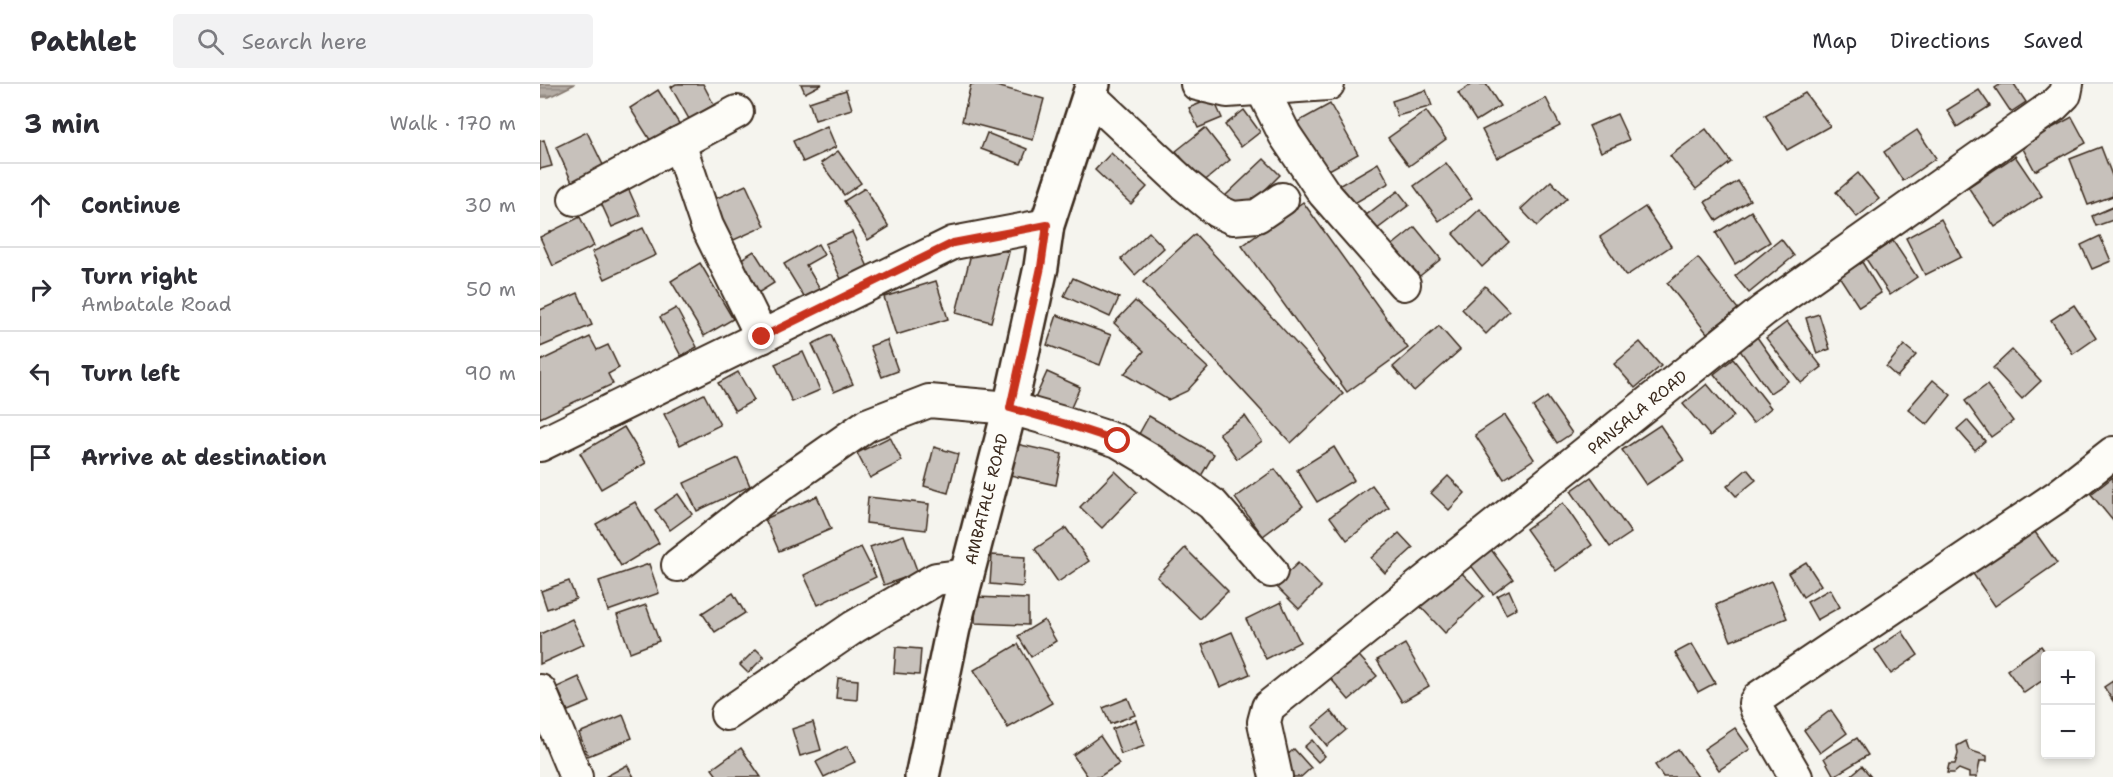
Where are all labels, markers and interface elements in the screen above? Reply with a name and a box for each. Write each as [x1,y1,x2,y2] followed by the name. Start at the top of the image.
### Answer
[173,14,593,68] search box
[30,22,137,60] text: Pathlet
[194,25,227,58] icon: search
[242,27,367,56] text: Search here
[1812,27,1857,55] text: Map
[1890,27,1990,55] text: Directions
[2023,27,2083,55] text: Saved
[24,106,100,141] text: 3 min
[390,110,516,136] text: Walk · 170 m
[24,189,57,222] icon: ahead
[81,191,181,220] text: Continue
[464,192,516,218] text: 30 m
[81,262,198,291] text: Turn right
[24,273,57,306] icon: right
[466,276,516,302] text: 50 m
[81,291,231,317] text: Ambatale Road
[748,323,774,349] route end
[24,357,57,390] icon: left
[81,359,180,388] text: Turn left
[464,360,516,386] text: 90 m
[1583,366,1692,459] street label: PANSALA ROAD
[1104,427,1130,453] route start
[960,431,1013,567] street label: AMBATALE ROAD
[24,441,57,474] icon: arrive
[81,443,327,472] text: Arrive at destination
[2041,651,2095,759] map controls
[2041,651,2095,705] button: +
[2041,705,2095,759] button: −

